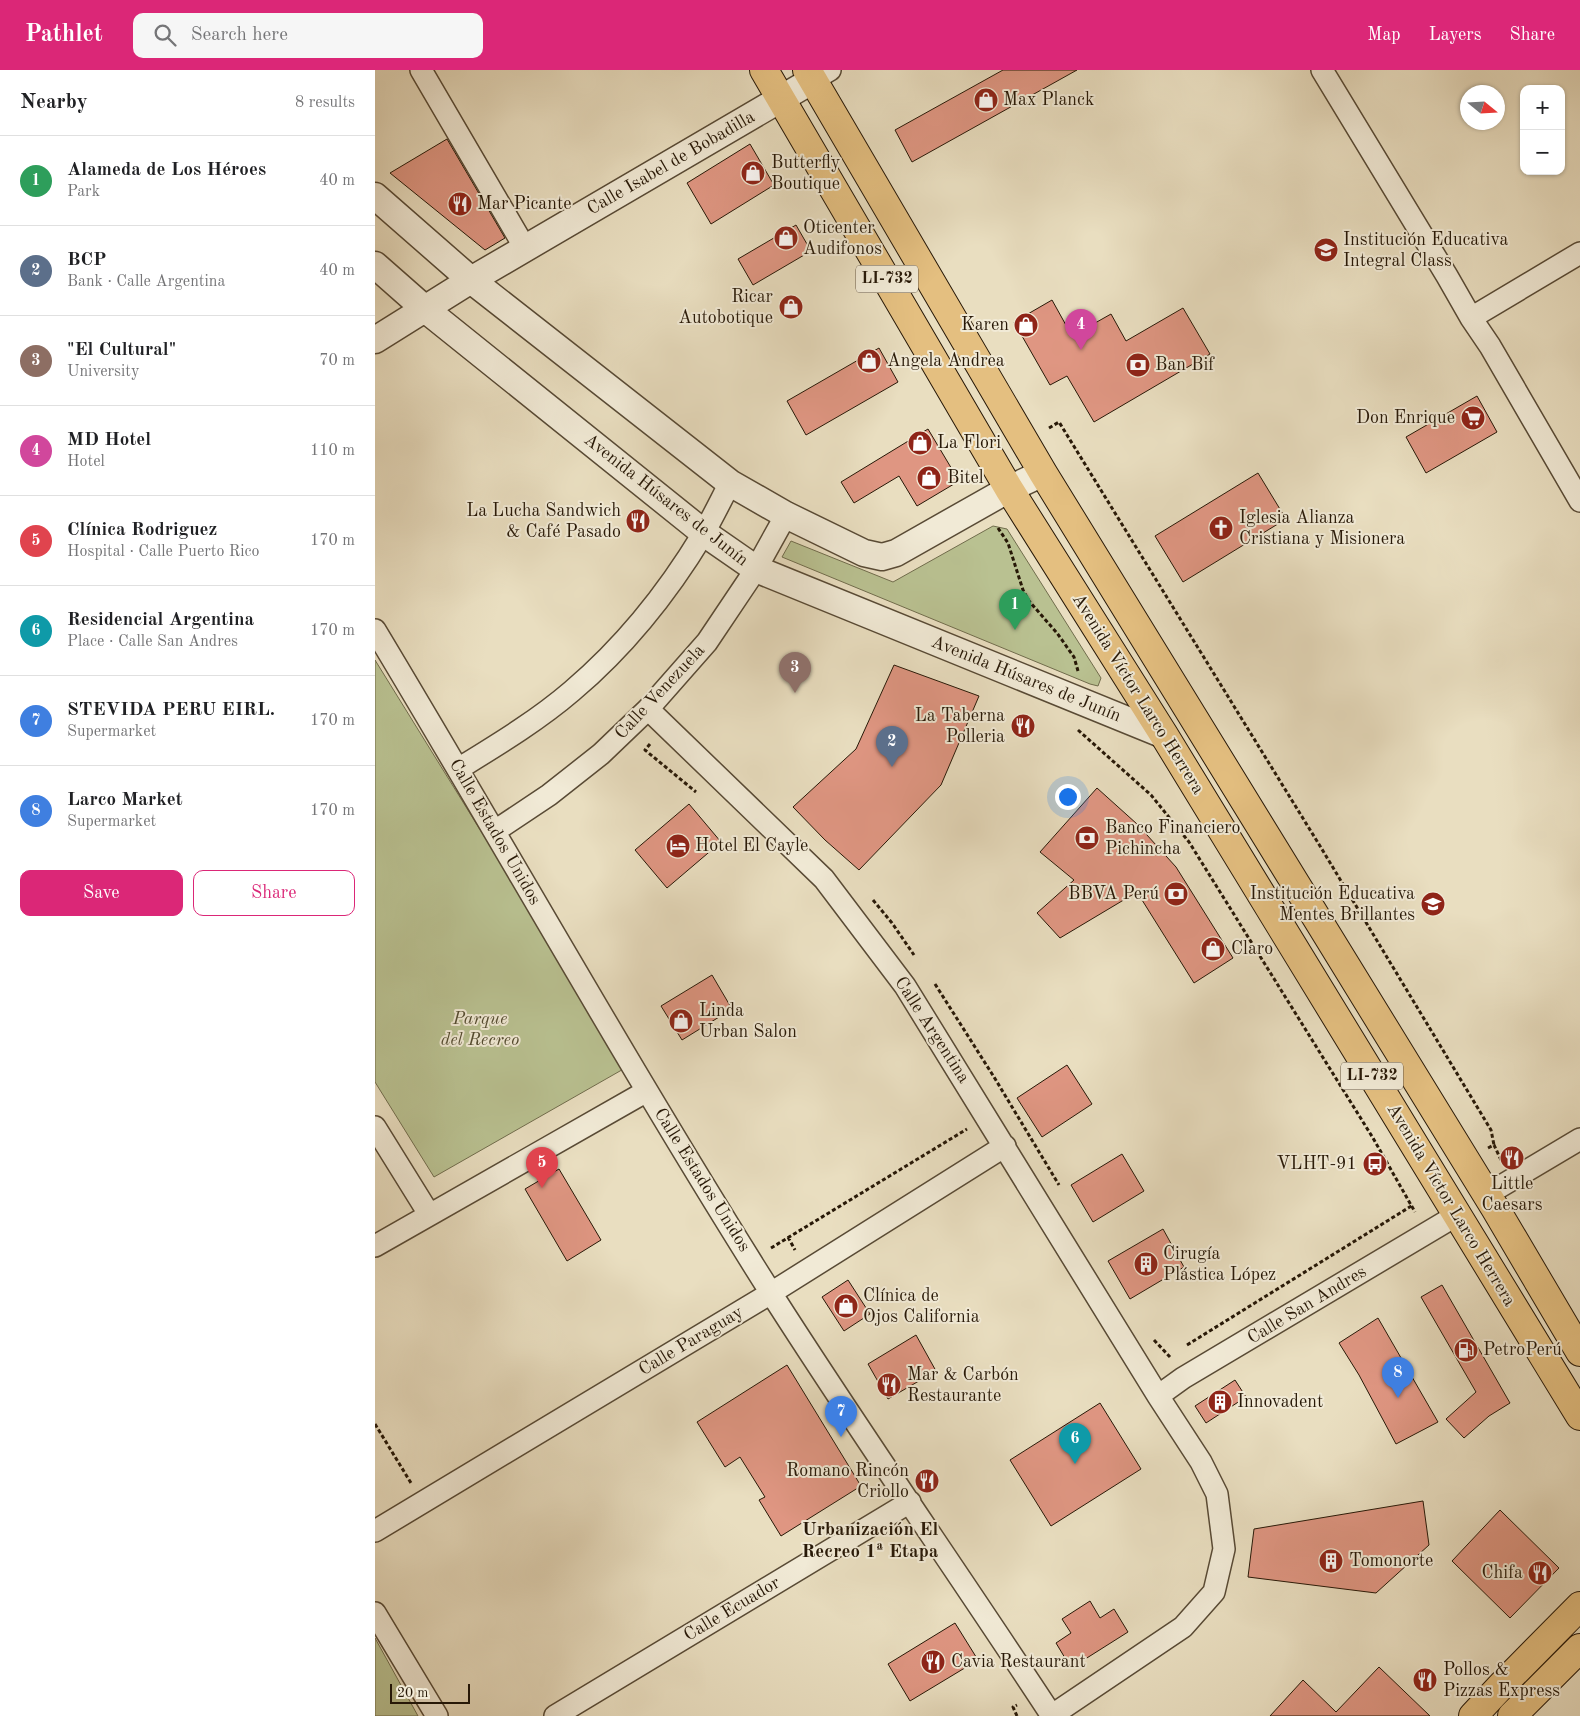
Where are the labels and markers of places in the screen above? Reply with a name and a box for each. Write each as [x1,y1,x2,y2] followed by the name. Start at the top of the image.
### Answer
[973,87,999,113] shop icon: Max Planck
[1003,91,1094,109] place label: Max Planck
[771,154,841,193] place label: Butterfly Boutique
[740,160,766,186] shop icon: Butterfly Boutique
[447,191,473,217] restaurant icon: Mar Picante
[477,195,572,213] place label: Mar Picante
[803,219,882,258] place label: Oticenter Audifonos
[773,225,799,251] shop icon: Oticenter Audifonos
[1343,231,1508,270] place label: Institución Educativa Integral Class
[1313,237,1339,263] school or university icon: Institución Educativa Integral Class
[678,288,774,327] place label: Ricar Autobotique
[778,294,804,320] shop icon: Ricar Autobotique
[1065,309,1097,350] pin: 4
[1013,312,1039,338] shop icon: Karen
[961,316,1009,334] place label: Karen
[856,348,882,374] shop icon: Angela Andrea
[887,352,1005,370] place label: Angela Andrea
[1125,352,1151,378] bank icon: Ban Bif
[1155,356,1215,374] place label: Ban Bif
[1460,405,1486,431] supermarket icon: Don Enrique
[1356,409,1455,427] place label: Don Enrique
[907,430,933,456] shop icon: La Flori
[937,434,1001,452] place label: La Flori
[916,465,942,491] shop icon: Bitel
[947,469,984,487] place label: Bitel
[466,502,621,541] place label: La Lucha Sandwich & Café Pasado
[625,508,651,534] restaurant icon: La Lucha Sandwich & Café Pasado
[1239,509,1405,548] place label: Iglesia Alianza Cristiana y Misionera
[1208,515,1234,541] church icon: Iglesia Alianza Cristiana y Misionera
[999,589,1031,630] pin: 1
[779,652,811,693] pin: 3
[915,707,1005,746] place label: La Taberna Polleria
[1010,713,1036,739] restaurant icon: La Taberna Polleria
[876,726,908,767] pin: 2
[1105,819,1241,858] place label: Banco Financiero Pichincha
[1074,825,1100,851] bank icon: Banco Financiero Pichincha
[665,833,691,859] hotel icon: Hotel El Cayle
[695,837,808,855] place label: Hotel El Cayle
[1163,881,1189,907] bank icon: BBVA Perú
[1068,885,1159,903] place label: BBVA Perú
[1250,885,1415,924] place label: Institución Educativa Mentes Brillantes
[1420,891,1446,917] school or university icon: Institución Educativa Mentes Brillantes
[1200,936,1226,962] shop icon: Claro
[1231,940,1273,958] place label: Claro
[699,1002,797,1041] place label: Linda Urban Salon
[668,1008,694,1034] shop icon: Linda Urban Salon
[1499,1145,1525,1171] restaurant icon: Little Caesars
[526,1147,558,1188] pin: 5
[1362,1151,1388,1177] bus stop icon: VLHT-91
[1276,1155,1357,1173] place label: VLHT-91
[1481,1175,1543,1214] place label: Little Caesars
[1163,1245,1276,1284] place label: Cirugía Plástica López
[1133,1251,1159,1277] building icon: Cirugía Plástica López
[863,1287,980,1326] place label: Clínica de Ojos California
[833,1293,859,1319] shop icon: Clínica de Ojos California
[1453,1337,1479,1363] fuel station icon: PetroPerú
[1483,1341,1562,1359] place label: PetroPerú
[1382,1357,1414,1398] pin: 8
[907,1366,1019,1405] place label: Mar & Carbón Restaurante
[876,1372,902,1398] restaurant icon: Mar & Carbón Restaurante
[1207,1389,1233,1415] building icon: Innovadent
[1237,1393,1323,1411] place label: Innovadent
[825,1396,857,1437] pin: 7
[1059,1423,1091,1464] pin: 6
[786,1462,909,1501] place label: Romano Rincón Criollo
[914,1468,940,1494] restaurant icon: Romano Rincón Criollo
[1318,1548,1344,1574] building icon: Tomonorte
[1349,1552,1433,1570] place label: Tomonorte
[1527,1560,1553,1586] restaurant icon: Chifa
[1481,1564,1523,1582] place label: Chifa
[920,1649,946,1675] restaurant icon: Cavia Restaurant
[951,1653,1086,1671] place label: Cavia Restaurant
[1443,1661,1560,1700] place label: Pollos & Pizzas Express
[1412,1667,1438,1693] restaurant icon: Pollos & Pizzas Express

